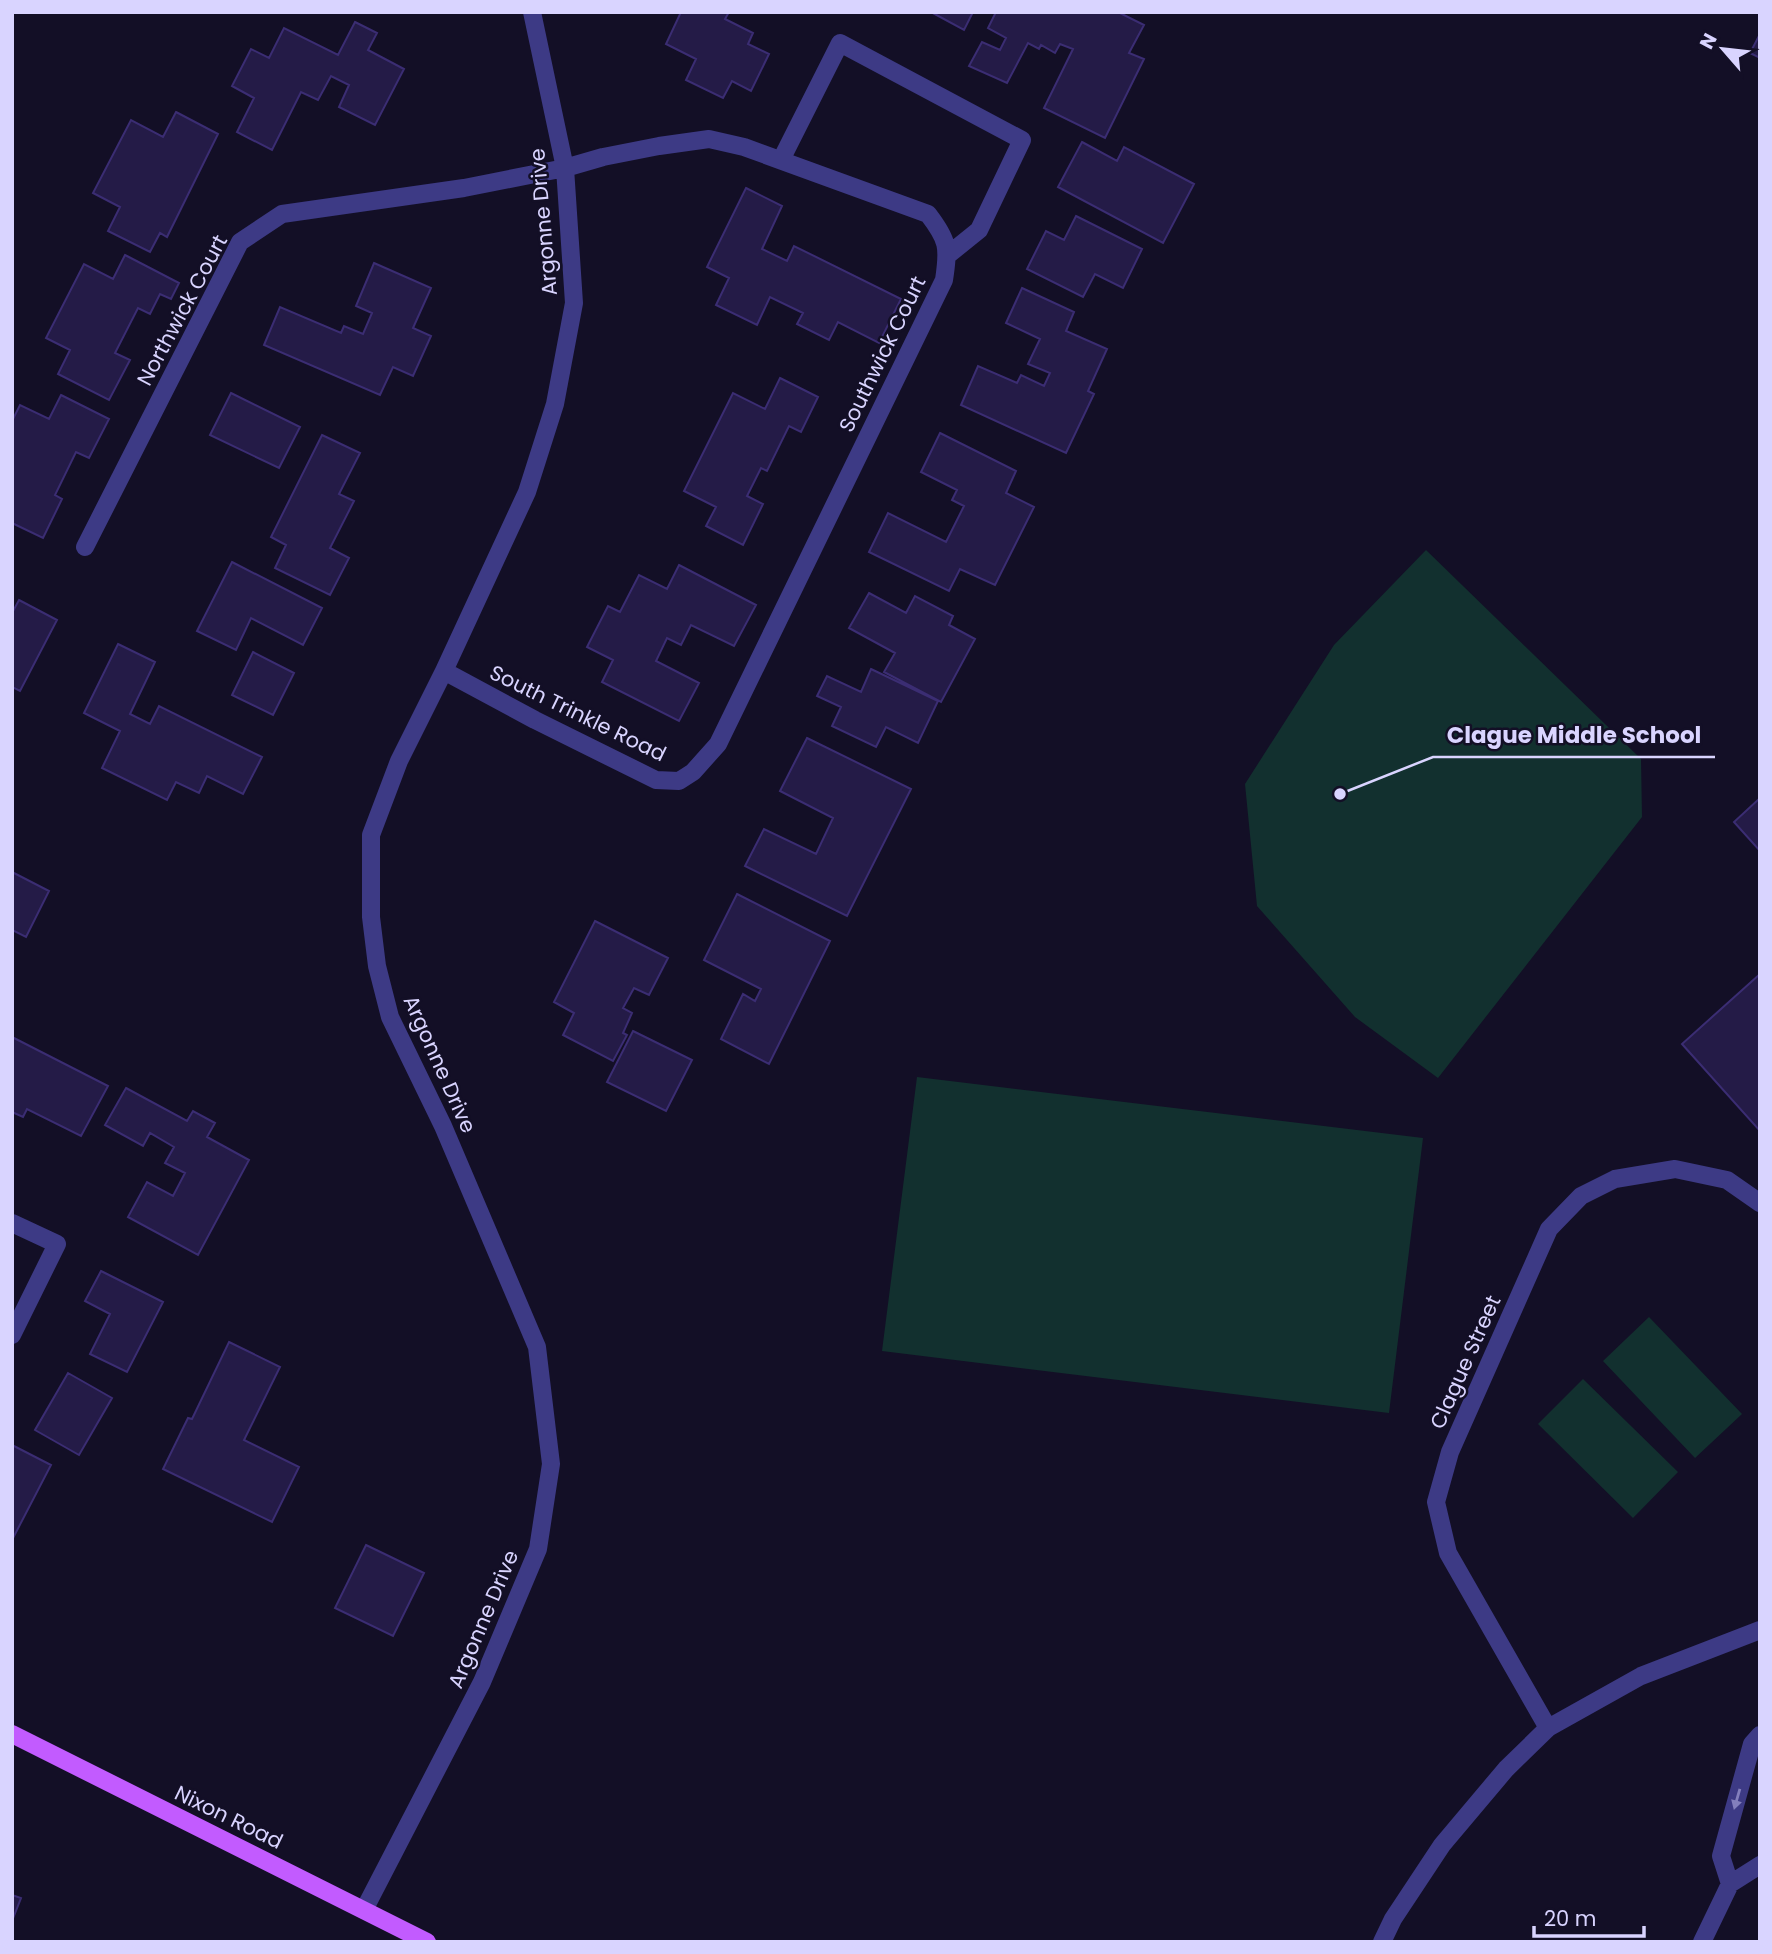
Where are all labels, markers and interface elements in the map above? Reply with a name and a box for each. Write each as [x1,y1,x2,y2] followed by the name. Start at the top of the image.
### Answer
[1688,14,1758,84] north arrow
[1693,29,1724,54] text: N
[522,147,564,297] street label: Argonne Drive
[130,229,234,391] street label: Northwick Court
[832,271,932,437] street label: Southwick Court
[485,658,671,768] street label: South Trinkle Road
[1433,713,1715,757] callout: Clague Middle School
[1447,719,1701,751] text: Clague Middle School
[397,991,483,1137] street label: Argonne Drive
[1423,1291,1507,1433] street label: Clague Street
[441,1545,525,1693] street label: Argonne Drive
[170,1778,288,1856] street label: Nixon Road
[1731,1788,1742,1810] one-way arrow
[1534,1895,1644,1939] scale bar
[1544,1904,1597,1933] text: 20 m

